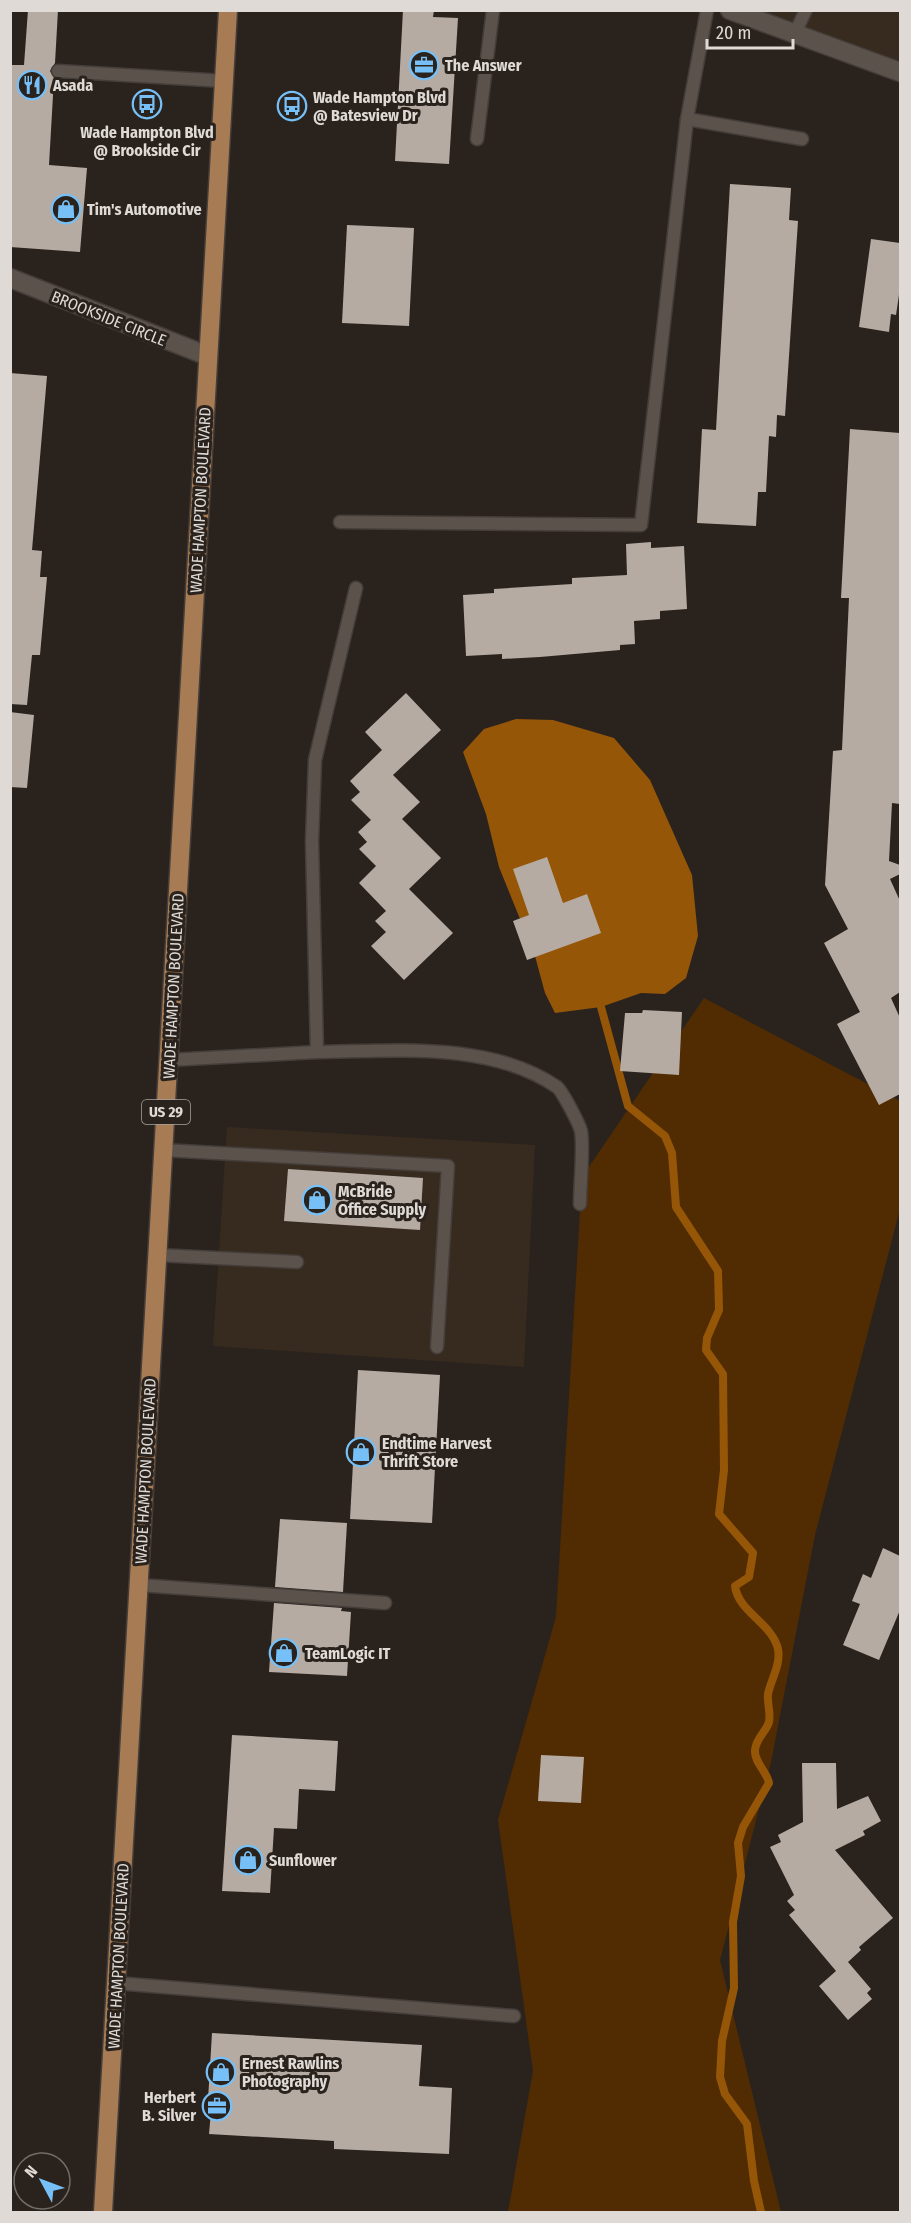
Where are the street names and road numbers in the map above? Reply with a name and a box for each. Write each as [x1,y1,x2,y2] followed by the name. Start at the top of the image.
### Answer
[49,287,169,350] street label: BROOKSIDE CIRCLE
[186,407,215,593] street label: WADE HAMPTON BOULEVARD
[159,893,188,1079] street label: WADE HAMPTON BOULEVARD
[142,1100,190,1124] road number: US 29
[131,1378,160,1564] street label: WADE HAMPTON BOULEVARD
[104,1863,133,2049] street label: WADE HAMPTON BOULEVARD

